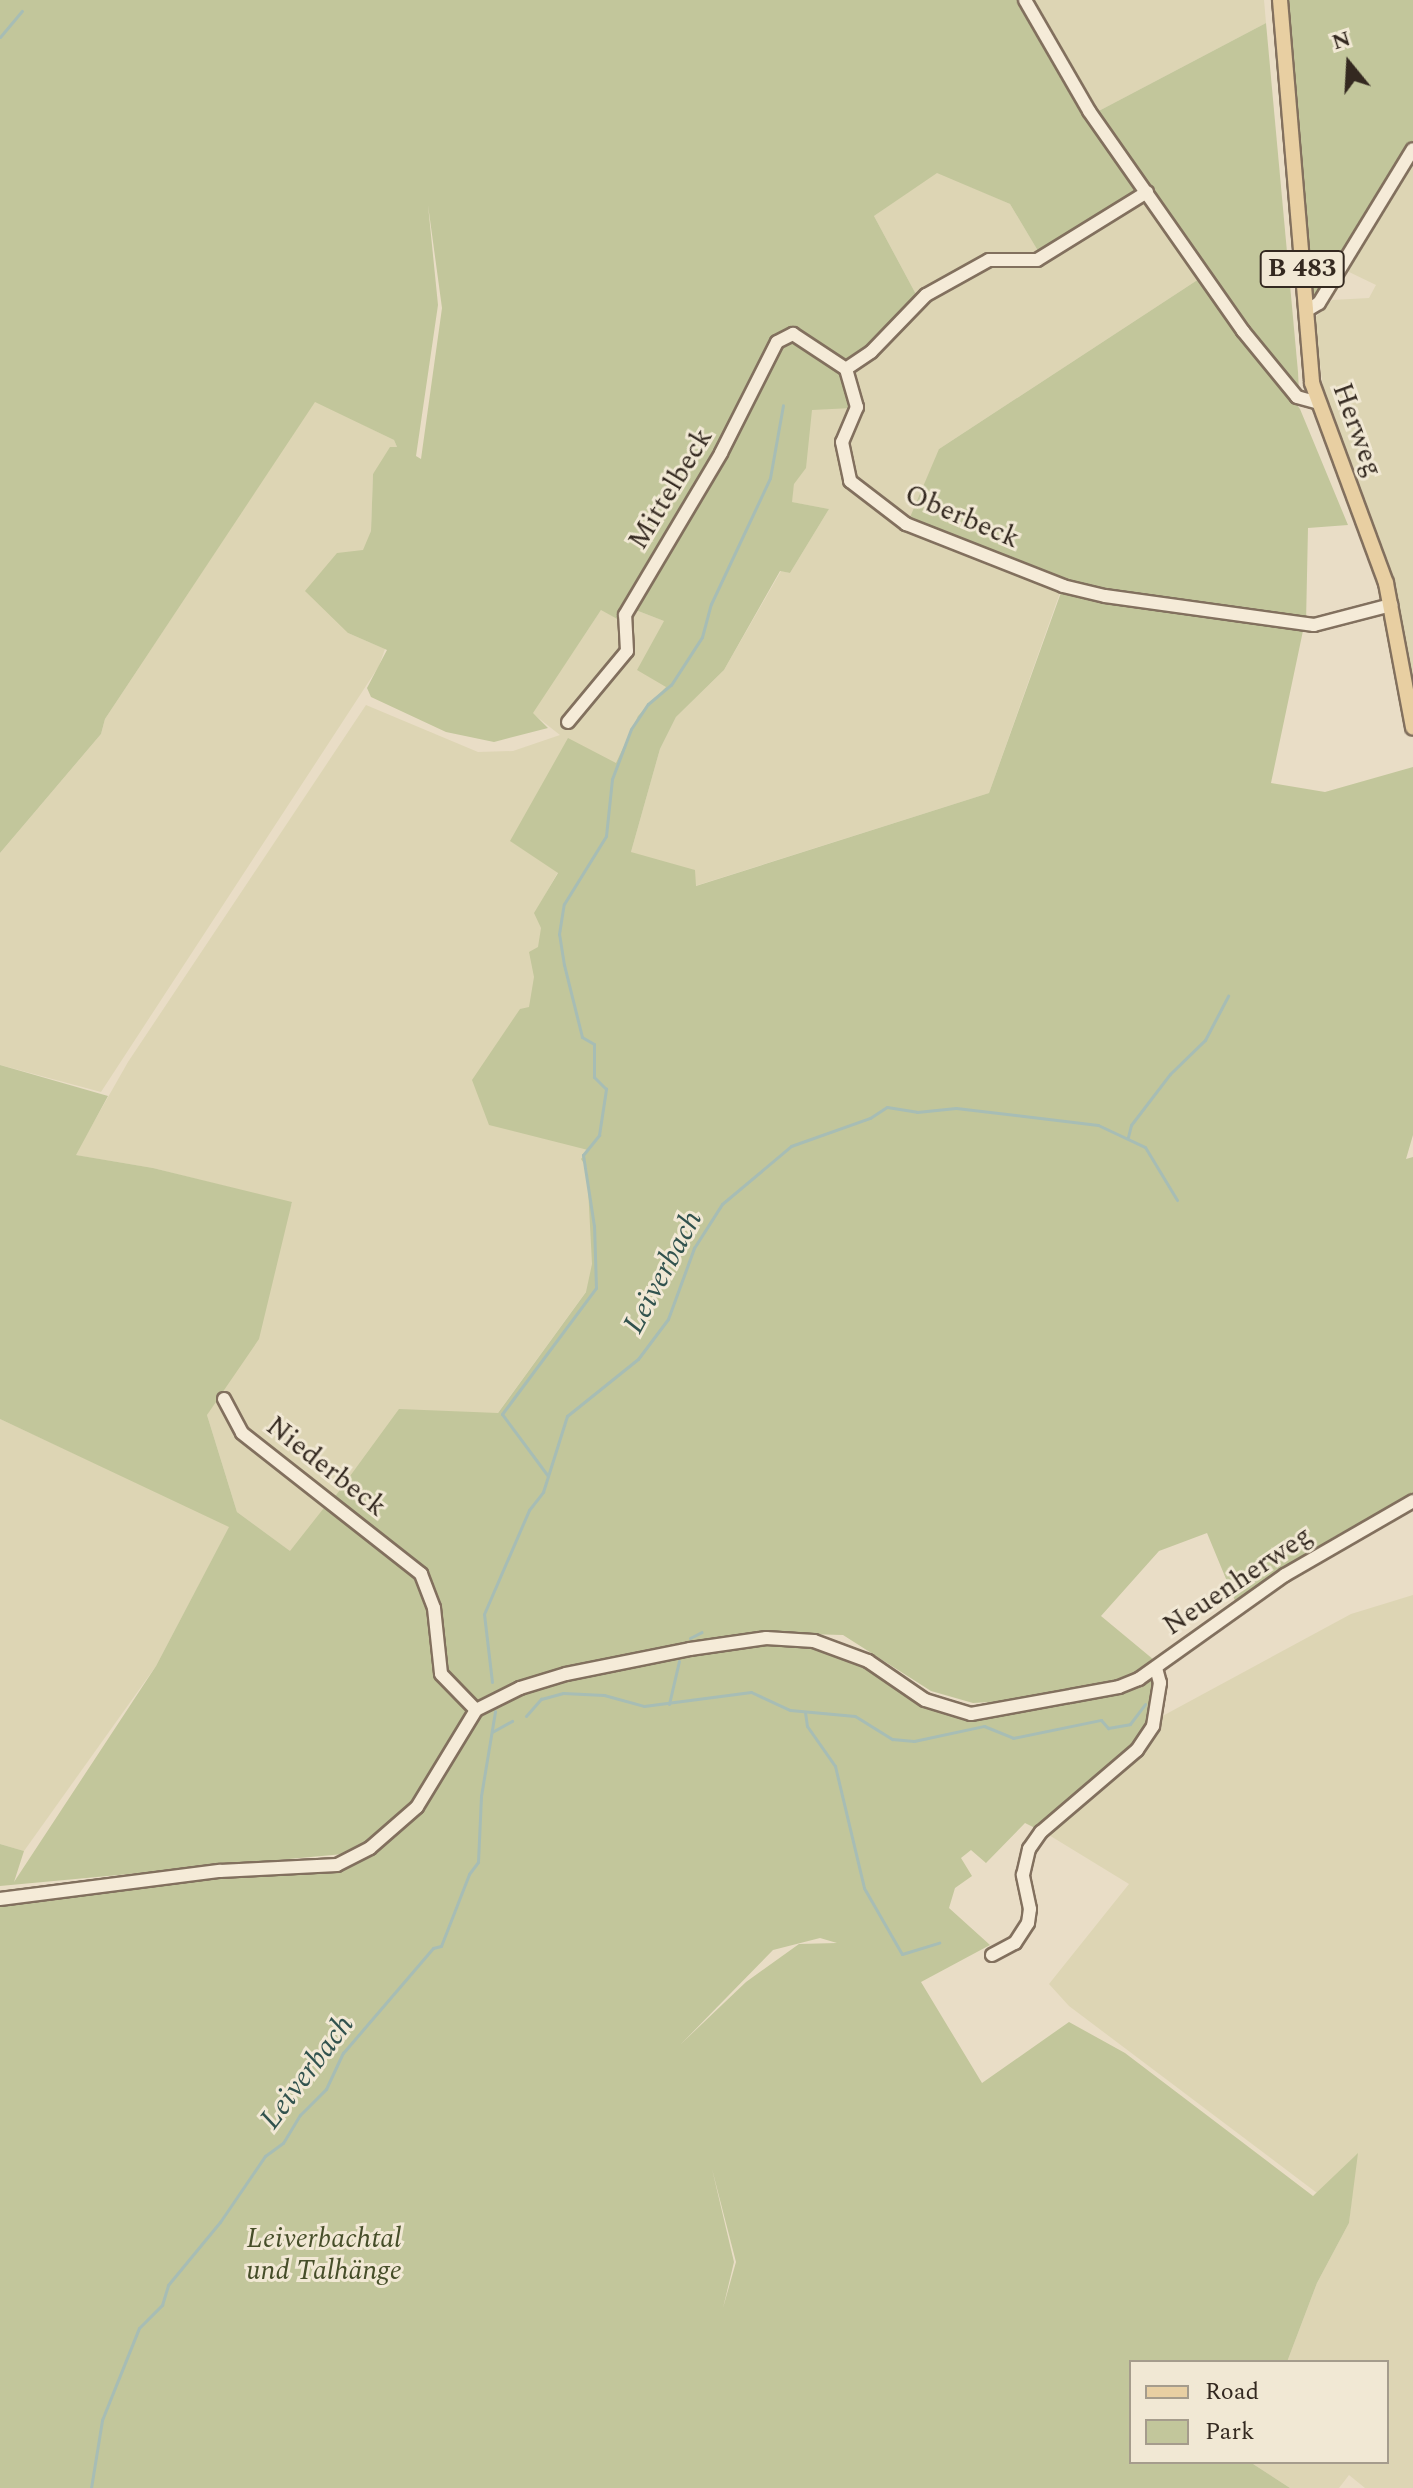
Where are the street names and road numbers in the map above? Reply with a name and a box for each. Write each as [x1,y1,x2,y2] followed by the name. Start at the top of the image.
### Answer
[1258,247,1346,291] road number: B 483
[1325,379,1389,481] street label: Herweg
[622,422,720,556] street label: Mittelbeck
[900,478,1024,556] street label: Oberbeck
[259,1410,393,1524] street label: Niederbeck
[1157,1519,1319,1643] street label: Neuenherweg

